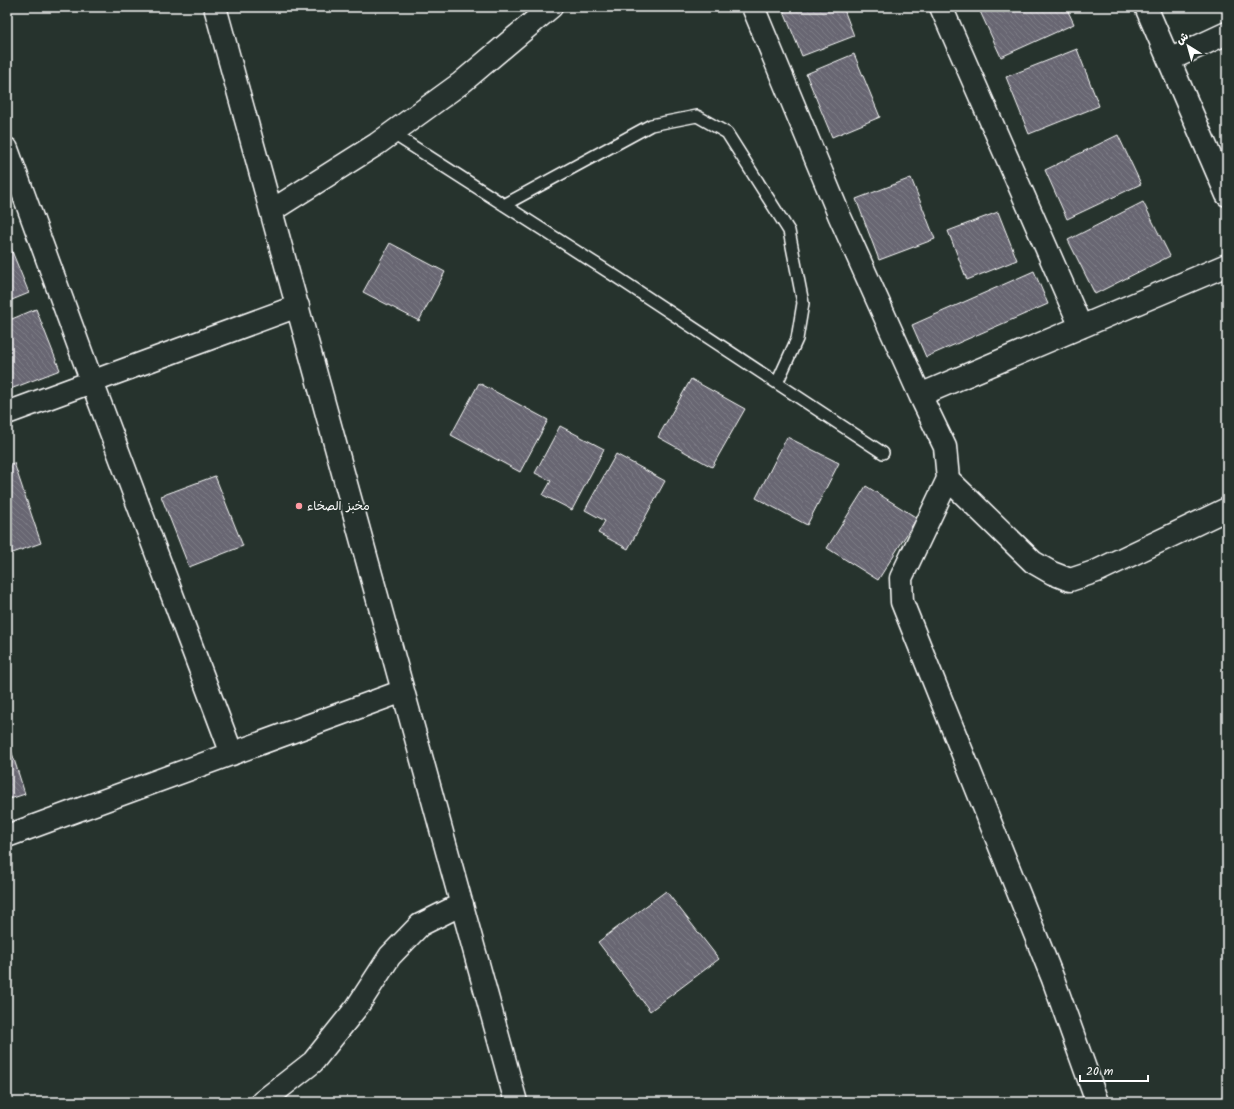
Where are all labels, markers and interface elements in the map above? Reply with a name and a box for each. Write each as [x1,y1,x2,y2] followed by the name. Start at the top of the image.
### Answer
[1168,26,1208,66] north arrow
[1172,28,1193,50] text: ش
[307,497,370,516] place label: مخبز الصخاء
[294,501,304,511] marker: مخبز الصخاء
[1080,1057,1148,1083] scale bar
[1086,1062,1114,1081] text: 20 m

